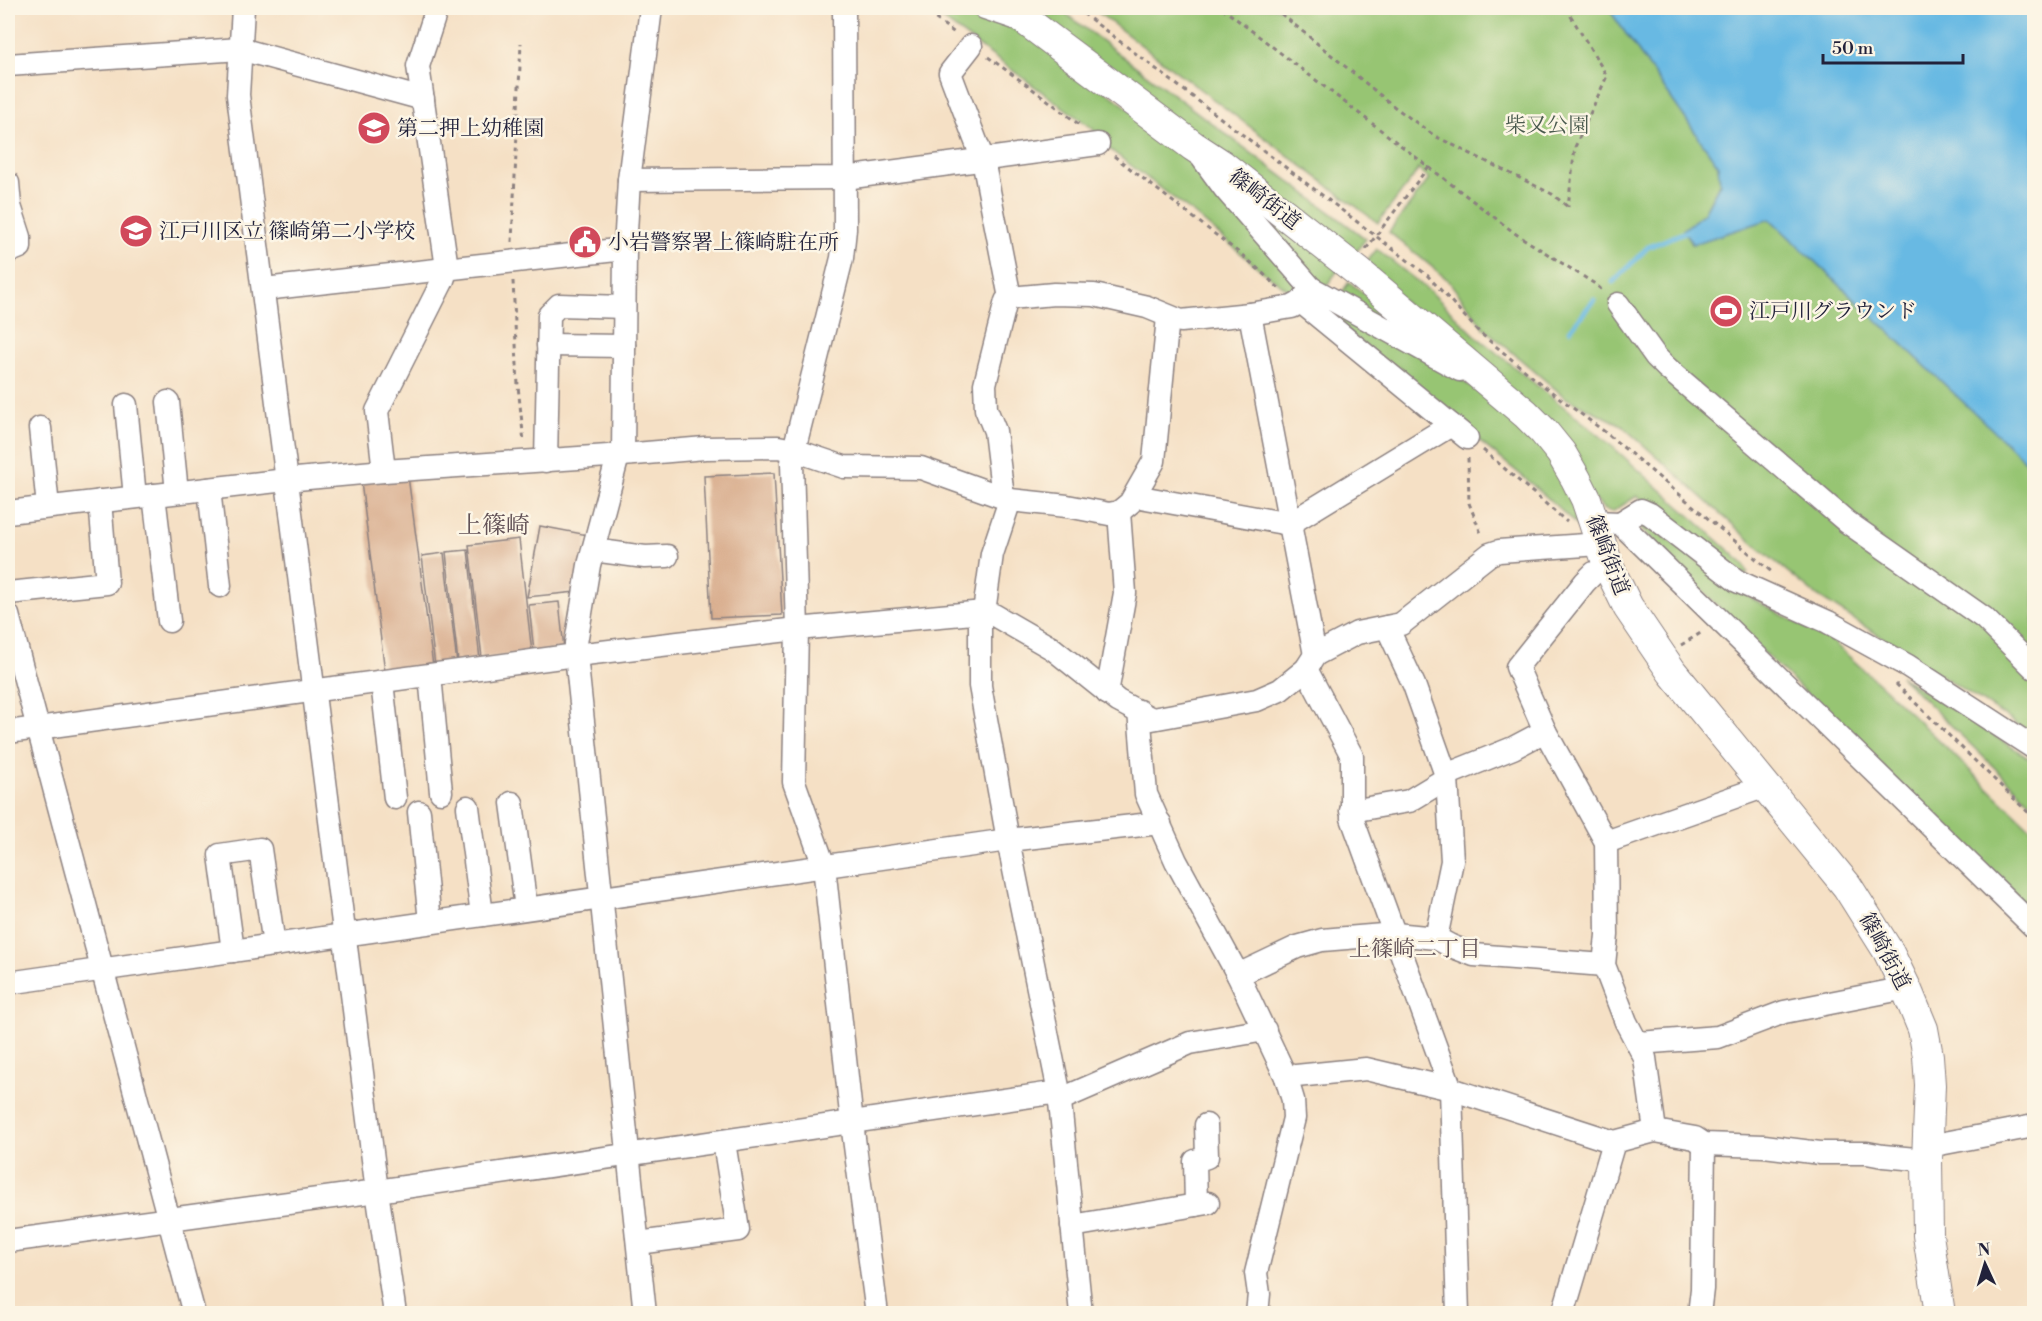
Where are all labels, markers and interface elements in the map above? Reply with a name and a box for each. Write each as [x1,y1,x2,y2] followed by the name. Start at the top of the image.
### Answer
[1823,27,1962,65] scale bar
[1832,37,1874,60] text: 50 m
[356,110,392,146] school or university icon: 第二押上幼稚園
[1505,113,1589,139] park label: 柴又公園
[397,116,544,142] place label: 第二押上幼稚園
[1223,164,1305,236] street label: 篠崎街道
[118,213,154,249] school or university icon: 江戸川区立 篠崎第二小学校
[159,219,415,245] place label: 江戸川区立 篠崎第二小学校
[567,224,603,260] public building icon: 小岩警察署上篠崎駐在所
[608,230,839,256] place label: 小岩警察署上篠崎駐在所
[1708,293,1744,329] sports icon: 江戸川グラウンド
[1749,299,1917,325] place label: 江戸川グラウンド
[458,511,530,541] district label: 上篠崎
[1580,511,1634,599] street label: 篠崎街道
[1853,908,1915,995] street label: 篠崎街道
[1349,936,1481,963] district label: 上篠崎二丁目
[1955,1234,2015,1294] north arrow
[1977,1240,1991,1260] text: N

